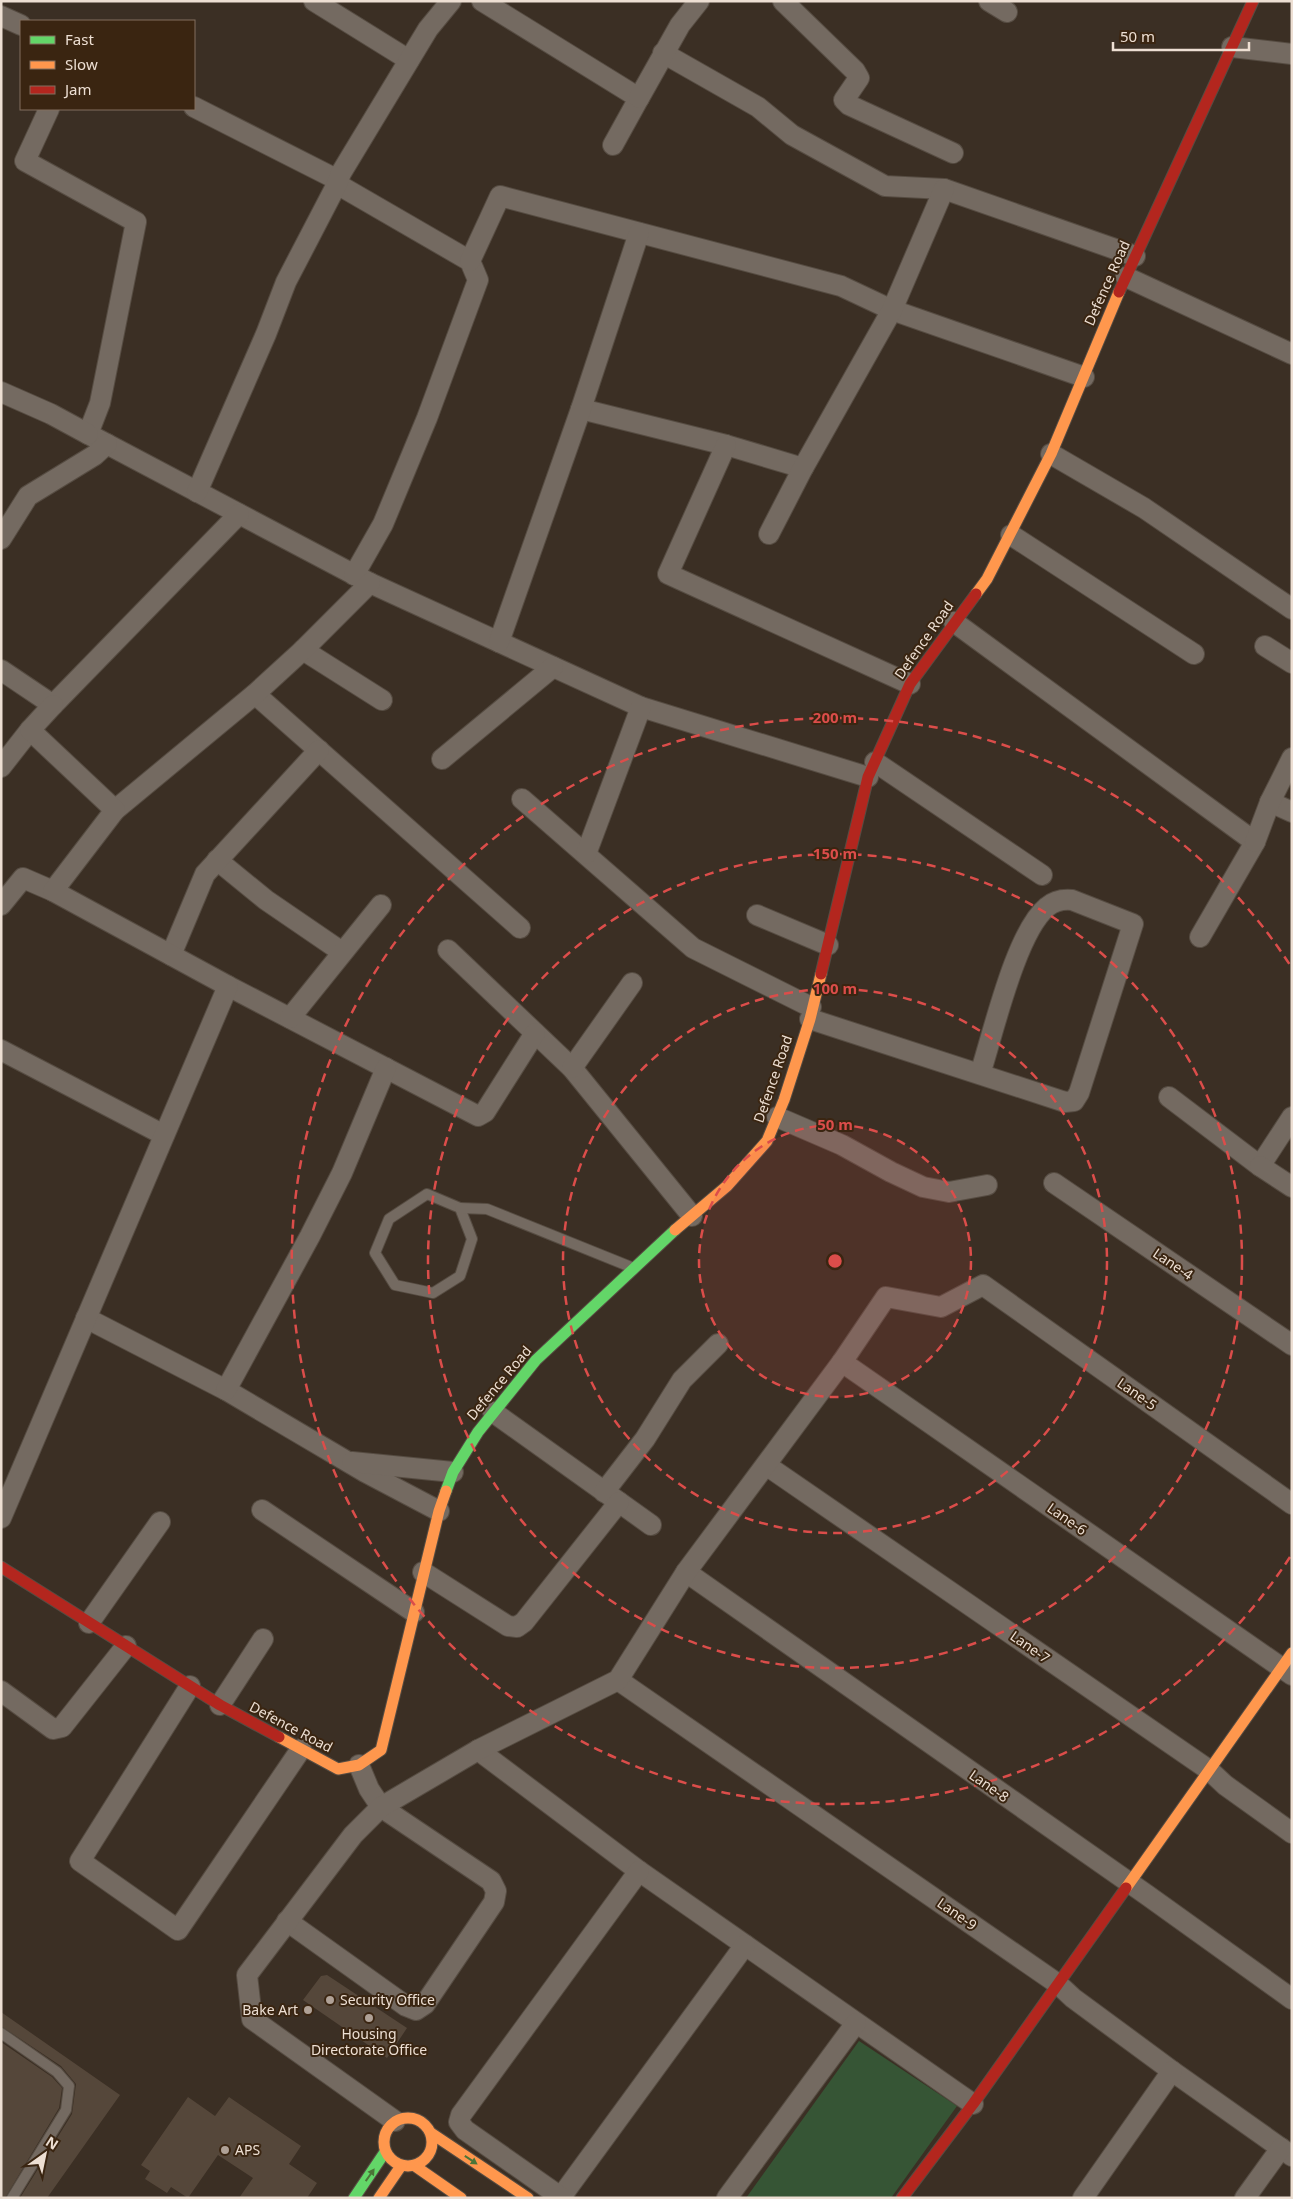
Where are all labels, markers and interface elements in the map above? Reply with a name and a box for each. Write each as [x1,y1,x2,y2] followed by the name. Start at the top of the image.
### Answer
[20,20,195,110] legend
[1113,20,1249,52] scale bar
[1120,26,1155,46] text: 50 m
[65,29,94,49] text: Fast
[65,54,98,74] text: Slow
[63,79,92,99] text: Jam
[1079,237,1134,328] street label: Defence Road
[890,597,958,683] street label: Defence Road
[813,707,857,727] text: 200 m
[813,843,857,863] text: 150 m
[813,978,857,998] text: 100 m
[749,1033,796,1125] street label: Defence Road
[817,1114,853,1134] text: 50 m
[1150,1243,1197,1284] street label: Lane-4
[826,1252,844,1270] centre of rings
[462,1342,535,1424] street label: Defence Road
[1114,1373,1161,1414] street label: Lane-5
[1044,1498,1091,1539] street label: Lane-6
[1007,1626,1054,1667] street label: Lane-7
[246,1697,336,1756] street label: Defence Road
[966,1765,1013,1806] street label: Lane-8
[934,1893,981,1934] street label: Lane-9
[340,1990,435,2009] place label: Security Office
[324,1994,336,2006] marker: Security Office
[242,2000,298,2019] place label: Bake Art
[302,2004,314,2016] marker: Bake Art
[363,2012,375,2024] marker: Housing Directorate Office
[311,2024,427,2059] place label: Housing Directorate Office
[20,2129,70,2179] north arrow
[42,2132,62,2154] text: N
[235,2140,260,2159] place label: APS
[219,2144,231,2156] marker: APS
[464,2155,478,2165] one-way arrow
[365,2168,375,2182] one-way arrow

